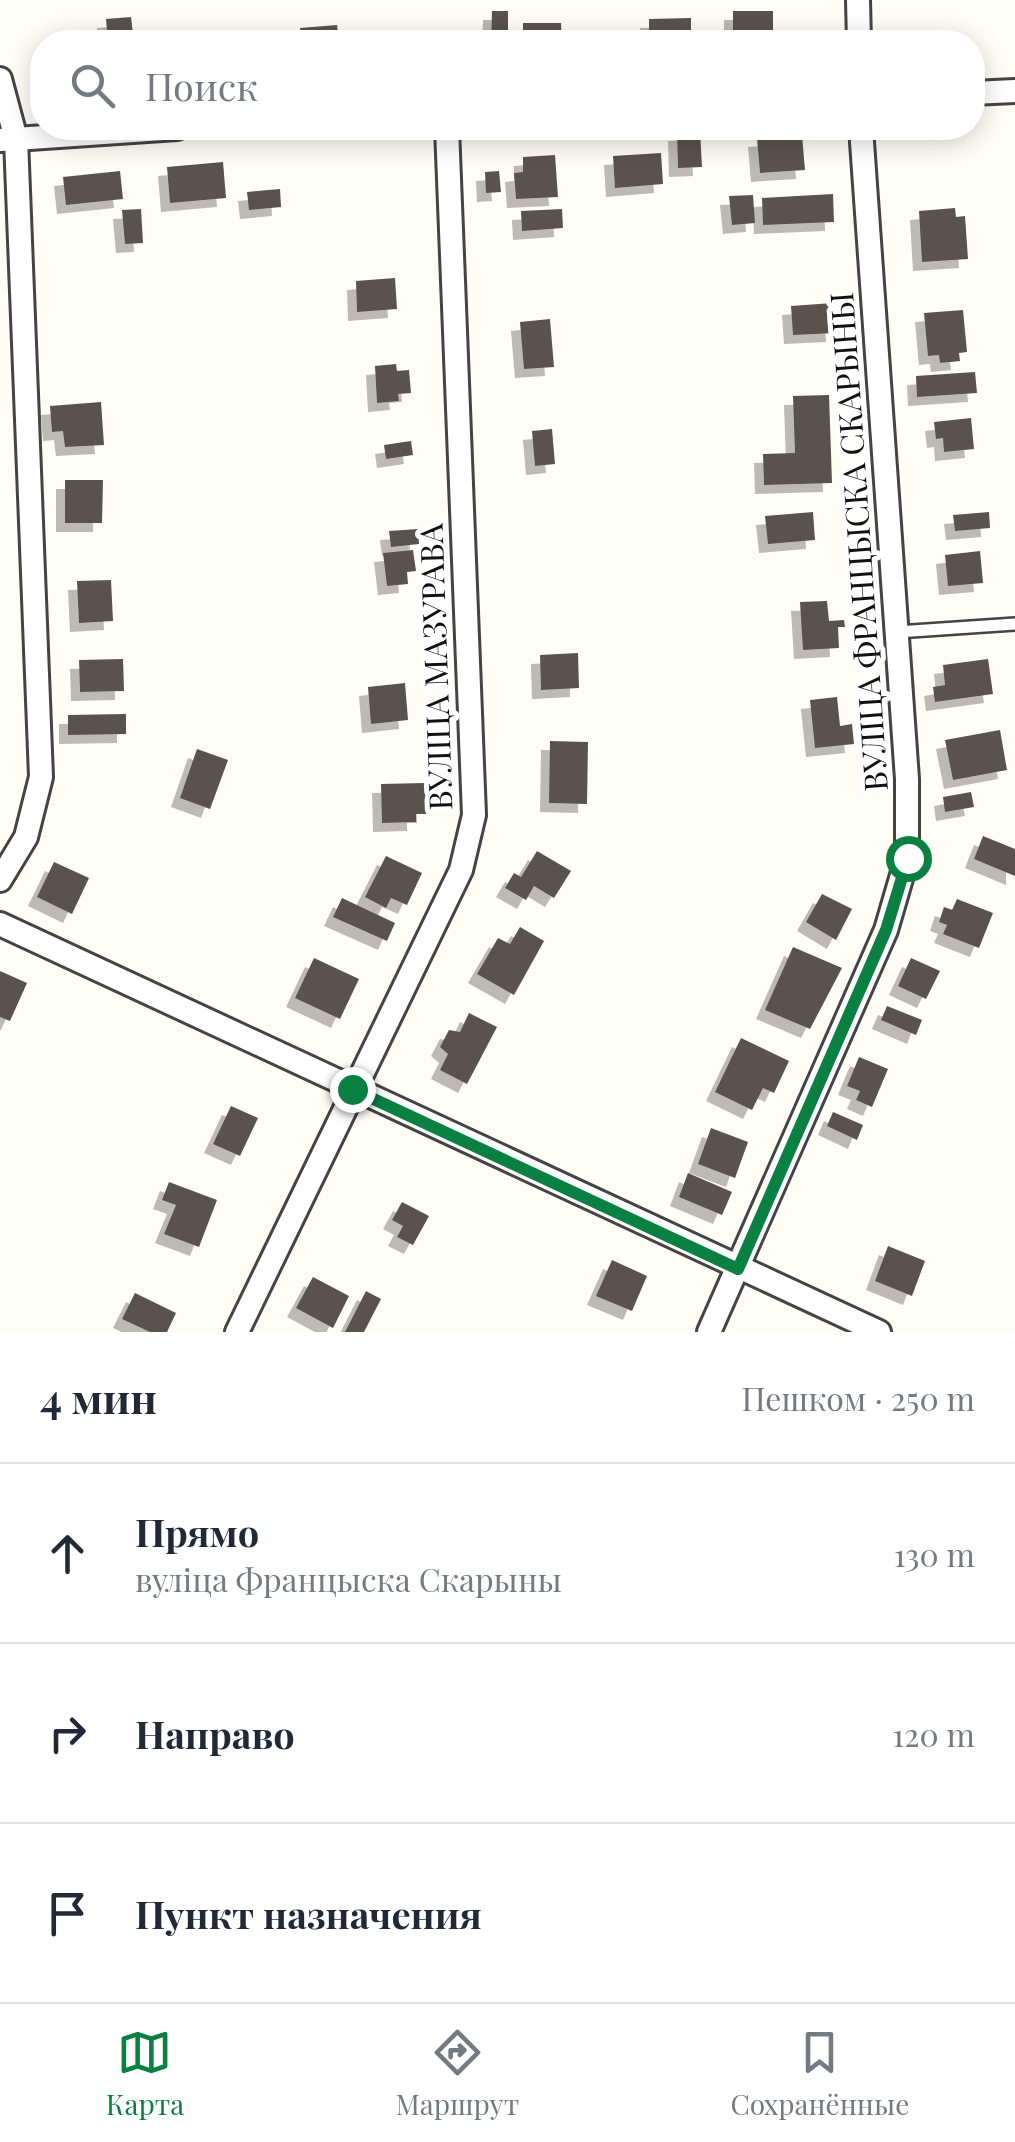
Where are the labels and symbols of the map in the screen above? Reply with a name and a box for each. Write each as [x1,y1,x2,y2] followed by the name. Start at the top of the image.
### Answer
[818,291,896,793] street label: ВУЛІЦА ФРАНЦЫСКА СКАРЫНЫ
[407,522,460,811] street label: ВУЛІЦА МАЗУРАВА
[886,836,932,882] route start
[330,1067,376,1113] route end

